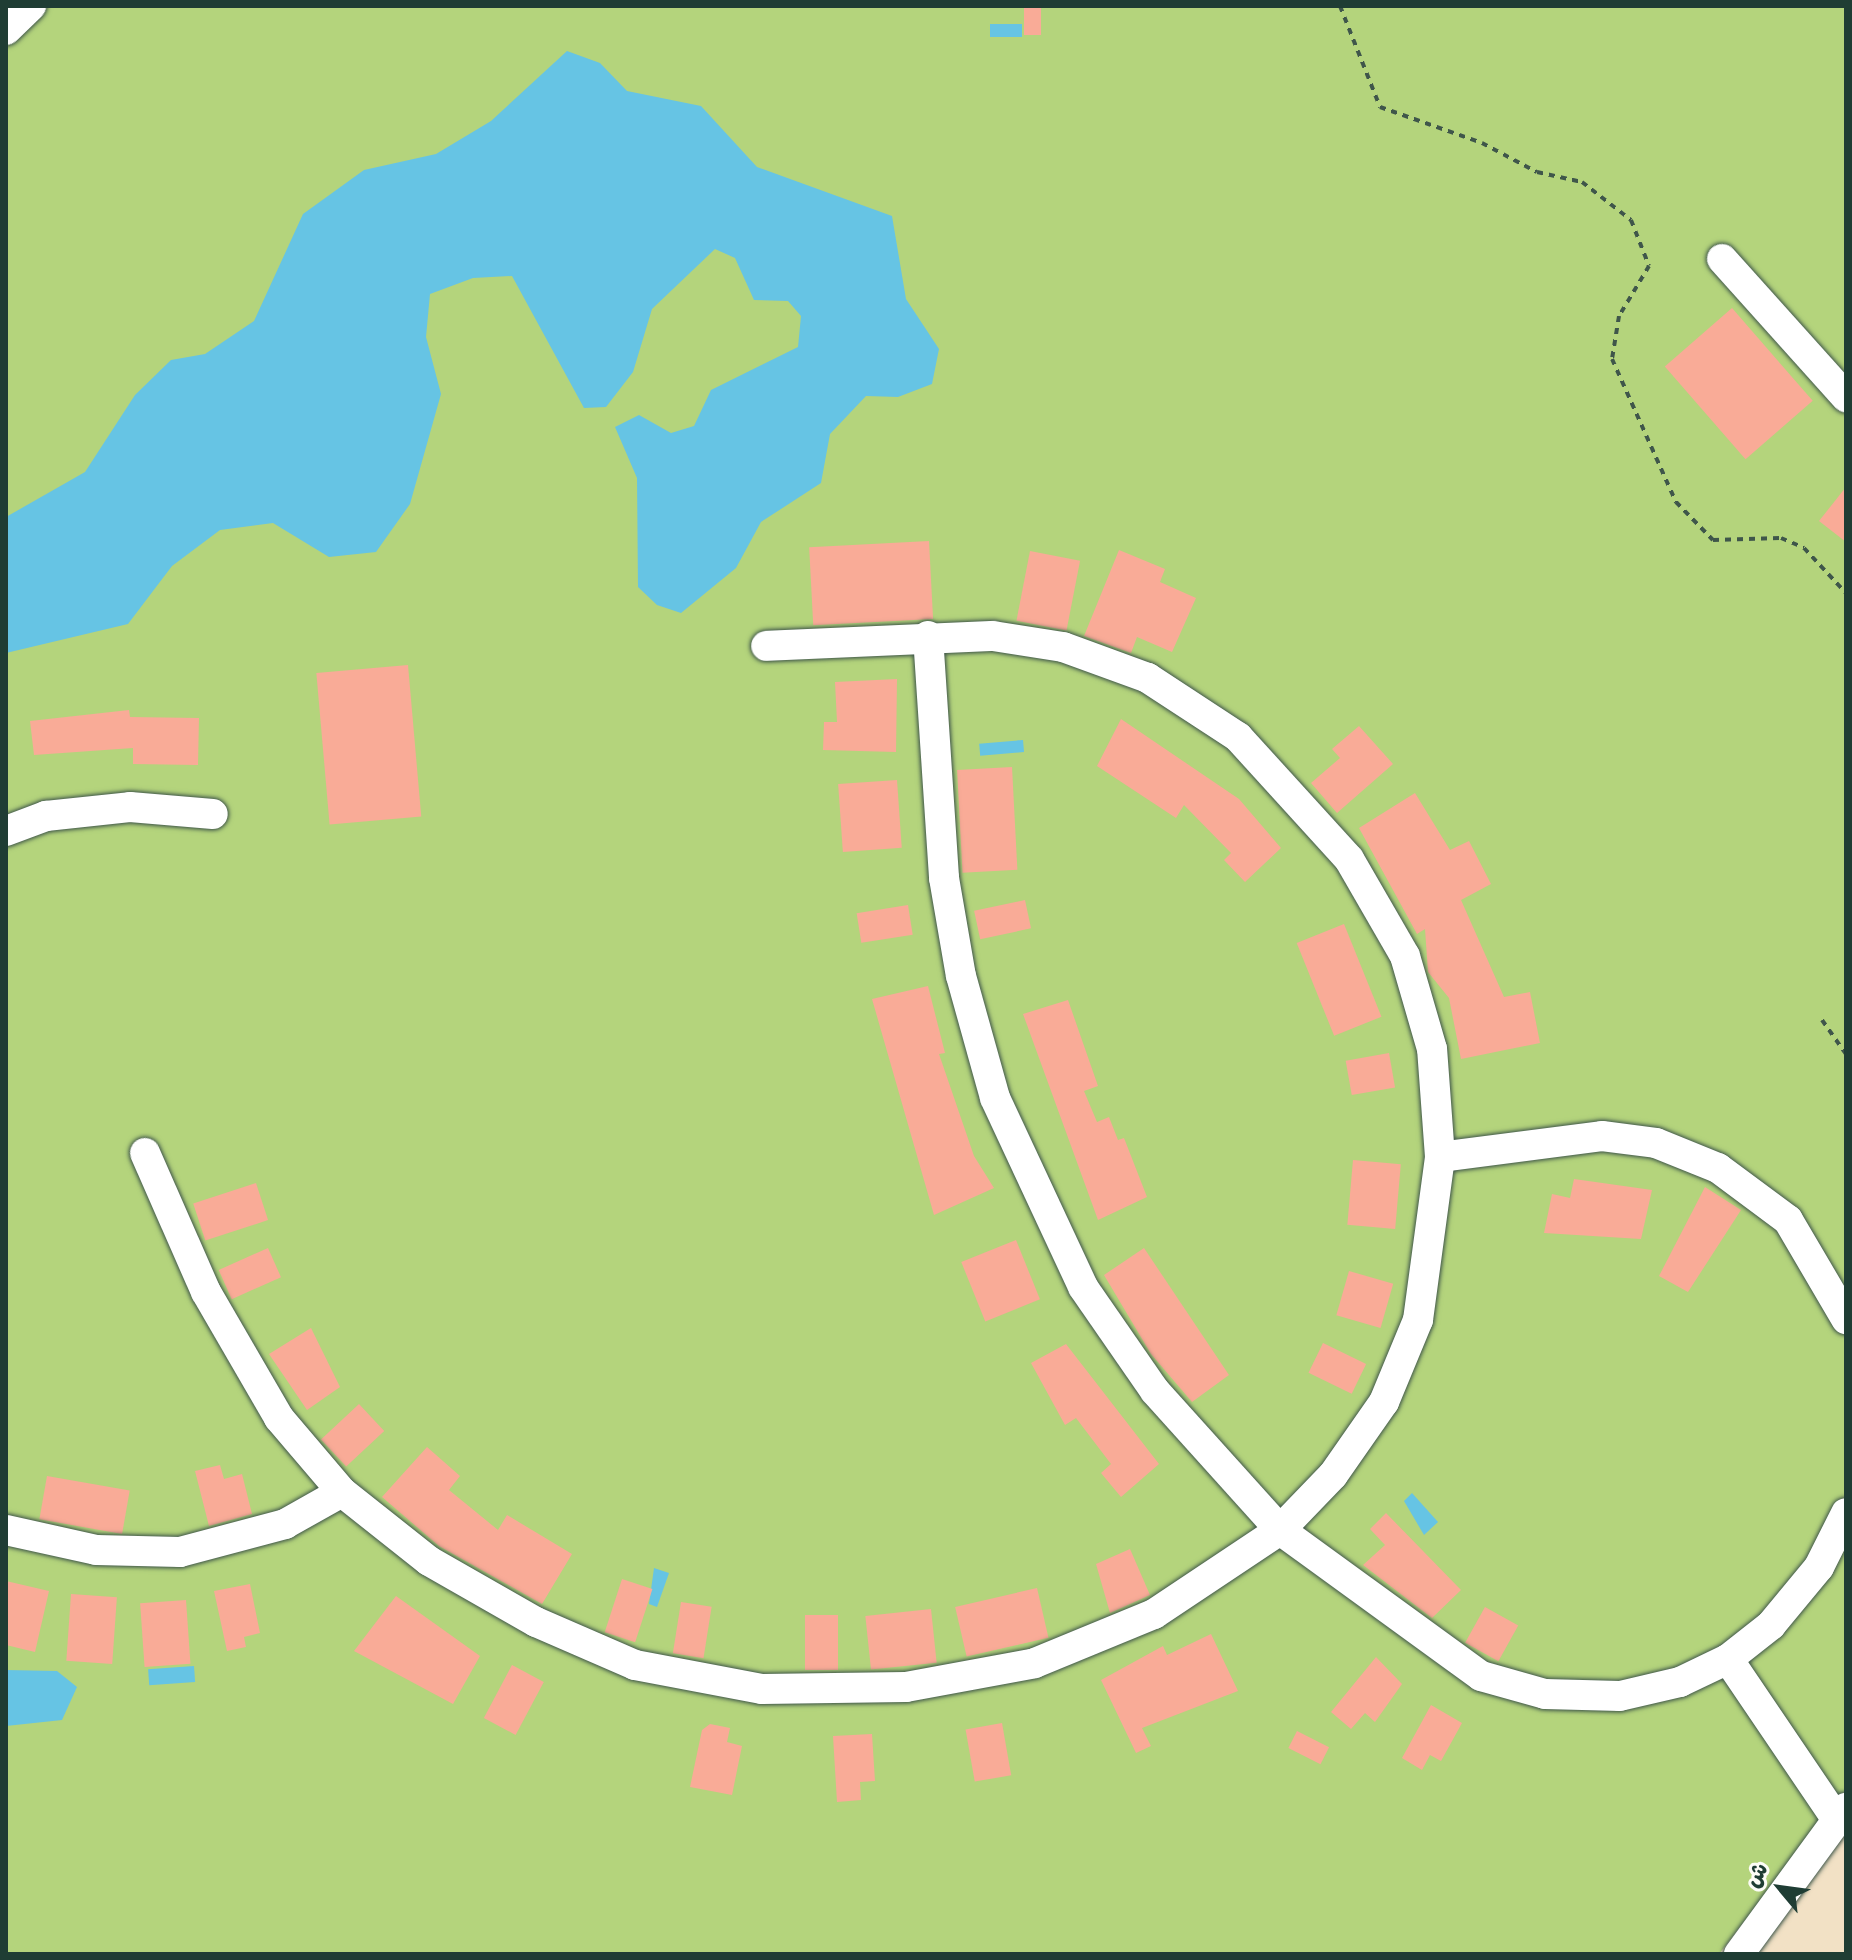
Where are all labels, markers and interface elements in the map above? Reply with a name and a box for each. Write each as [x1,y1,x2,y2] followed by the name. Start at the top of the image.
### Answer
[1740,1848,1820,1928] north arrow
[1742,1859,1776,1893] text: ش

